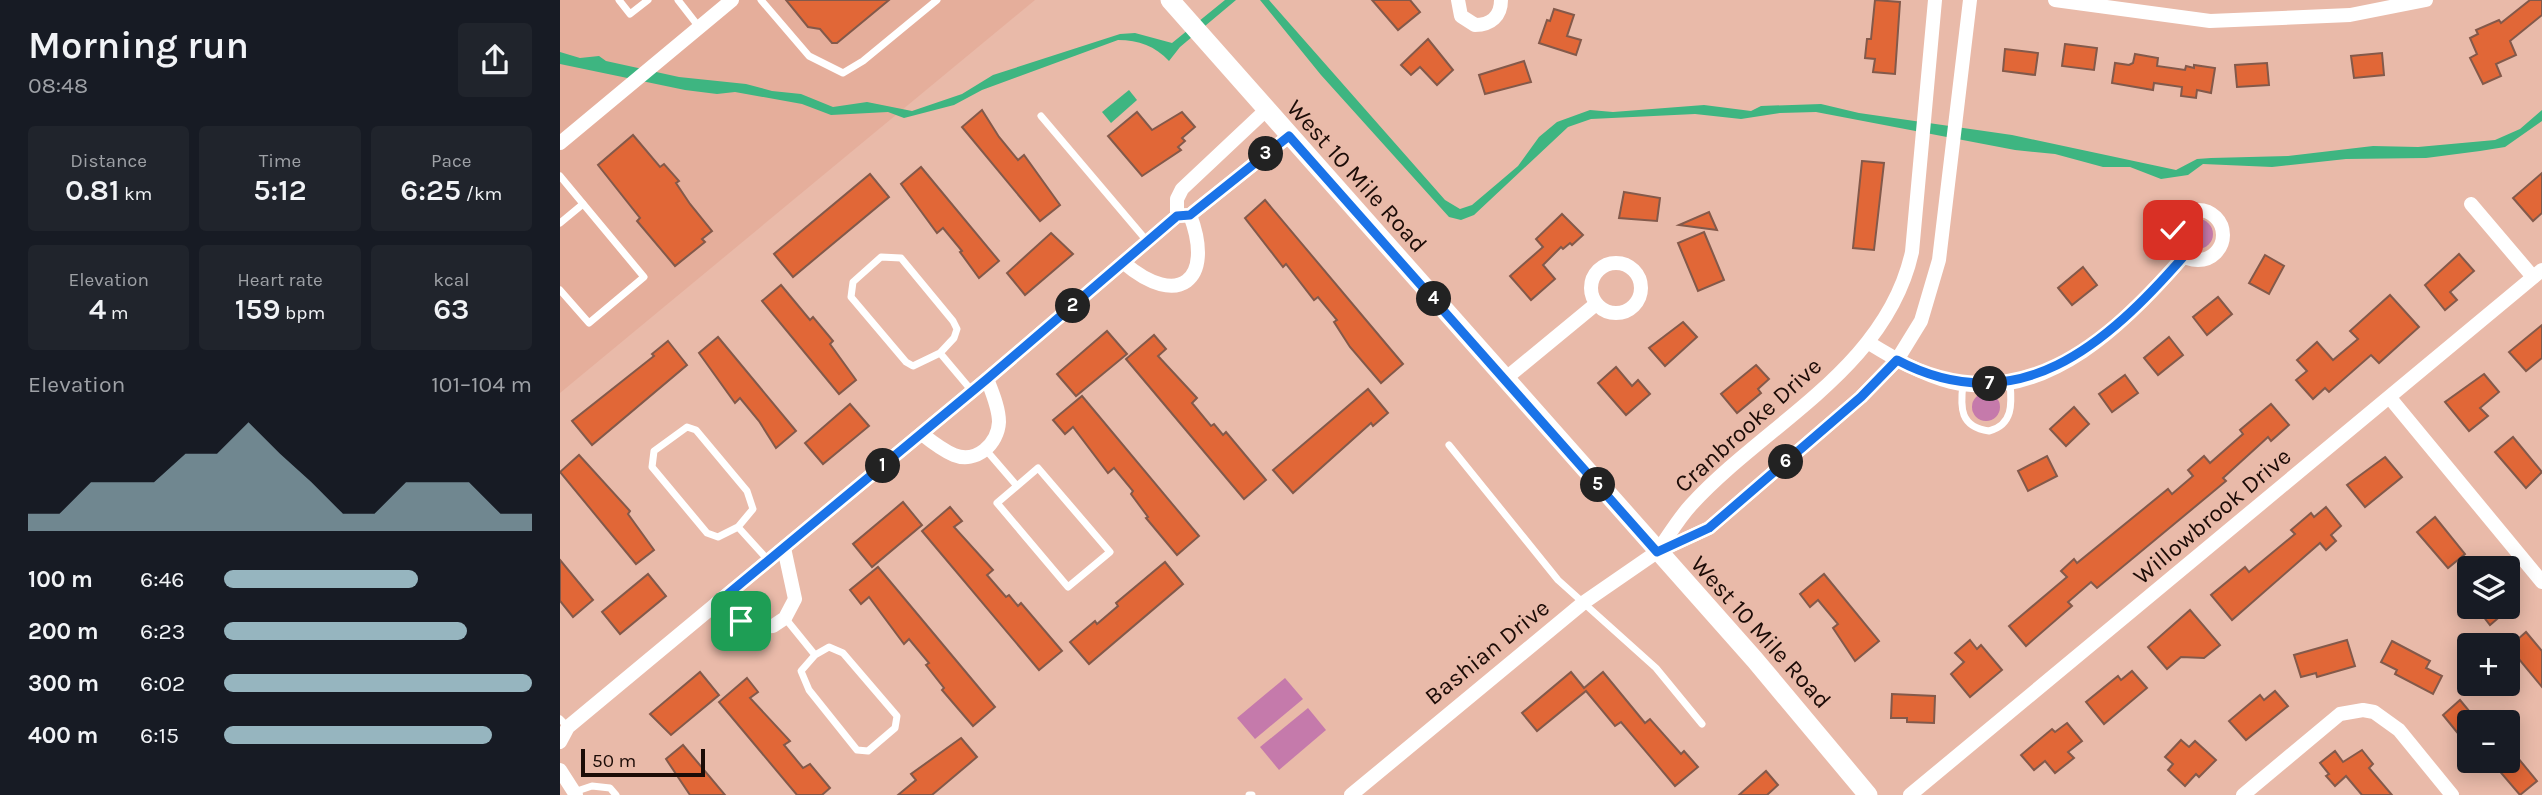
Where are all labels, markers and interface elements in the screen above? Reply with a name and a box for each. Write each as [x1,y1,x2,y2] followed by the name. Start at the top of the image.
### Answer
[28,23,249,68] text: Morning run
[458,23,532,97] button: share
[28,72,88,99] text: 08:48
[1281,94,1433,258] street label: West 10 Mile Road
[1248,136,1284,172] pin: 3
[1260,142,1271,164] text: 3
[70,150,147,172] text: Distance
[259,150,301,172] text: Time
[431,150,472,172] text: Pace
[65,172,119,208] text: 0.81
[253,172,307,208] text: 5:12
[400,172,461,208] text: 6:25
[119,183,152,205] text: km
[461,183,502,205] text: /km
[2143,200,2203,260] pin
[2154,211,2192,249] icon: check
[68,269,149,291] text: Elevation
[237,269,323,291] text: Heart rate
[433,269,469,291] text: kcal
[1416,282,1452,316] pin: 4
[1428,287,1439,309] text: 4
[1056,288,1090,324] pin: 2
[89,291,106,327] text: 4
[235,291,281,327] text: 159
[433,291,469,327] text: 63
[1067,294,1078,316] text: 2
[106,302,129,324] text: m
[281,302,325,324] text: bpm
[1669,352,1827,498] street label: Cranbrooke Drive
[1972,366,2008,402] pin: 7
[28,371,125,398] text: Elevation
[431,371,532,398] text: 101–104 m
[1985,372,1994,394] text: 7
[2128,442,2296,590] street label: Willowbrook Drive
[1768,444,1804,480] pin: 6
[866,448,900,484] pin: 1
[1780,450,1791,472] text: 6
[879,454,886,476] text: 1
[1580,468,1616,503] pin: 5
[1592,473,1603,495] text: 5
[1685,550,1837,714] street label: West 10 Mile Road
[2457,556,2520,773] map controls
[2457,556,2520,619] button: layers
[28,566,93,593] text: 100 m
[140,566,184,593] text: 6:46
[711,591,771,651] pin
[1419,593,1555,711] street label: Bashian Drive
[722,602,760,640] icon: arrive
[28,618,99,645] text: 200 m
[140,618,185,645] text: 6:23
[2457,633,2520,696] button: +
[28,670,99,697] text: 300 m
[140,670,185,697] text: 6:02
[2457,710,2520,773] button: −
[28,722,98,749] text: 400 m
[140,722,179,749] text: 6:15
[581,746,705,778] scale bar
[592,750,636,772] text: 50 m

